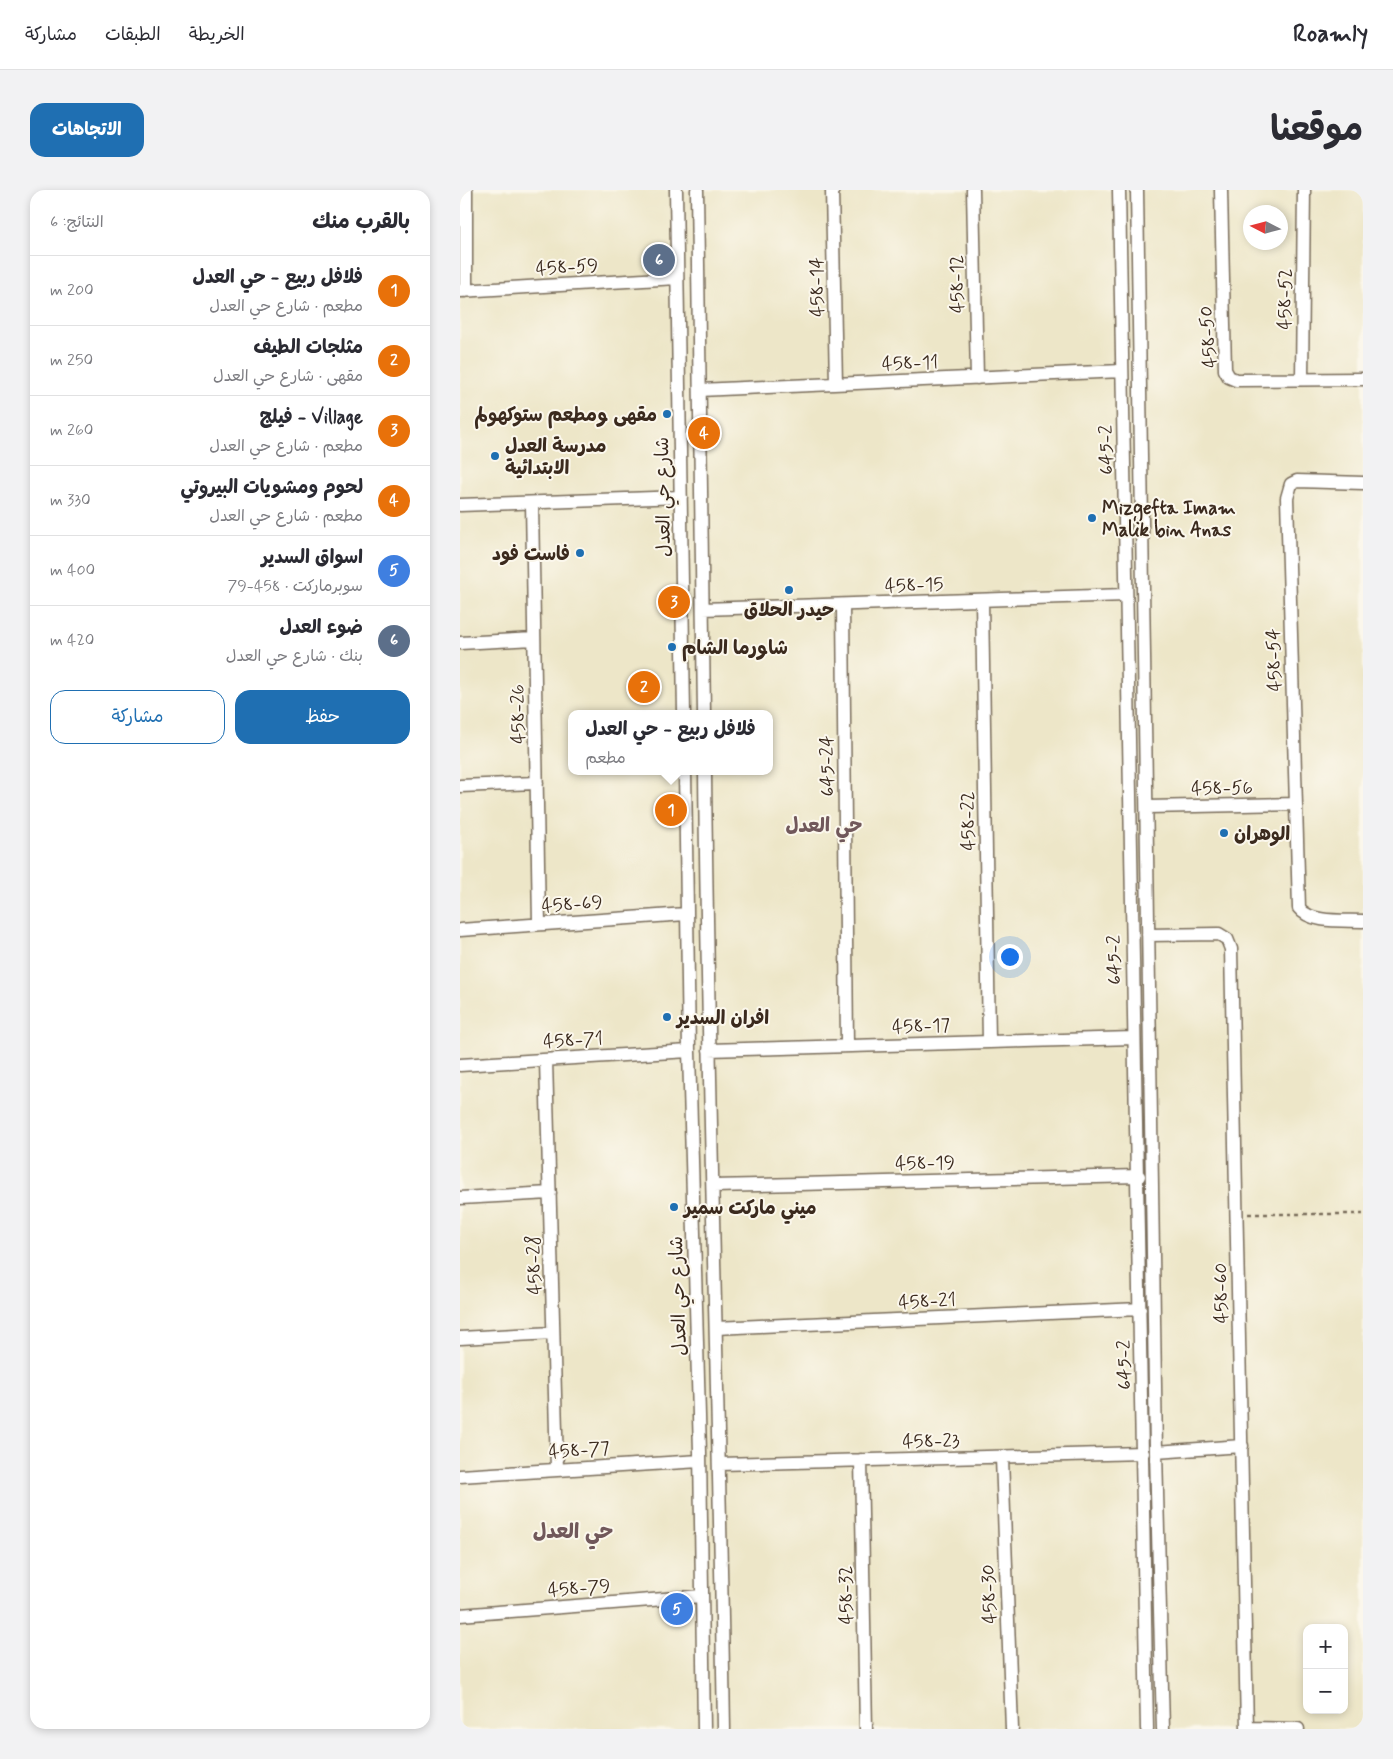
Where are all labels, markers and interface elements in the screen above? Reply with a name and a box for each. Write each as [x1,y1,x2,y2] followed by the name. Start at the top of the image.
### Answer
[1293,19,1368,50] text: Roamly
[25,23,77,47] text: مشاركة
[105,23,161,47] text: الطبقات
[189,23,245,47] text: الخريطة
[30,103,144,157] button: الاتجاهات
[1270,107,1363,153] text: موقعنا
[1243,205,1288,250] north arrow
[312,208,410,236] text: بالقرب منك
[50,212,104,233] text: النتائج: 6
[643,241,675,279] pin: 6
[535,253,599,282] street label: 458-59
[944,255,971,313] street label: 458-12
[804,257,831,317] street label: 458-14
[193,265,363,290] text: فلافل ربيع - حي العدل
[1272,268,1299,330] street label: 458-52
[50,280,94,301] text: 200 m
[390,280,398,301] text: 1
[209,296,363,317] text: مطعم · شارع حي العدل
[1194,305,1223,369] street label: 458-50
[254,335,363,360] text: مثلجات الطيف
[50,350,93,371] text: 250 m
[390,350,398,371] text: 2
[881,350,939,377] street label: 458-11
[213,366,363,387] text: مقهى · شارع حي العدل
[474,403,657,429] place label: مقهى ومطعم ستوكهولم
[259,405,363,430] text: Village - فيلج
[661,408,673,420] marker: مقهى ومطعم ستوكهولم
[688,414,720,452] pin: 4
[50,420,93,441] text: 260 m
[390,420,398,441] text: 3
[1094,425,1119,475] street label: 645-2
[505,434,606,481] place label: مدرسة العدل الابتدائية
[209,436,363,457] text: مطعم · شارع حي العدل
[650,437,680,557] street label: شارع حي العدل
[489,450,501,462] marker: مدرسة العدل الابتدائية
[180,475,363,500] text: لحوم ومشويات البيروتي
[50,490,91,511] text: 330 m
[389,490,399,511] text: 4
[1102,496,1236,543] place label: Mizgefta Imam Malik bin Anas
[209,506,363,527] text: مطعم · شارع حي العدل
[1086,512,1098,524] marker: Mizgefta Imam Malik bin Anas
[492,542,570,567] place label: فاست فود
[262,545,363,570] text: اسواق السدير
[574,547,586,559] marker: فاست فود
[50,560,95,581] text: 400 m
[389,560,399,581] text: 5
[884,572,944,599] street label: 458-15
[228,576,363,597] text: سوبرماركت · 458-79
[658,583,690,621] pin: 3
[783,584,795,596] marker: حيدر الحلاق
[744,598,834,623] place label: حيدر الحلاق
[279,615,363,640] text: ضوء العدل
[1261,628,1288,692] street label: 458-54
[50,630,94,651] text: 420 m
[390,630,398,651] text: 6
[682,636,788,662] place label: شاورما الشام
[666,641,678,653] marker: شاورما الشام
[226,646,363,667] text: بنك · شارع حي العدل
[628,668,660,706] pin: 2
[505,684,532,744] street label: 458-26
[50,690,225,744] button: مشاركة
[235,690,410,744] button: حفظ
[568,710,773,775] popup
[585,717,756,742] text: فلافل ربيع - حي العدل
[814,735,841,797] street label: 645-24
[585,748,626,769] text: مطعم
[1191,775,1253,802] street label: 458-56
[655,791,687,829] pin: 1
[955,791,982,851] street label: 458-22
[786,813,862,843] district label: حي العدل
[1234,822,1290,847] place label: الوهران
[1218,827,1230,839] marker: الوهران
[541,890,603,919] street label: 458-69
[1102,935,1127,985] street label: 645-2
[997,944,1023,970] your location
[675,1006,769,1031] place label: افران السدير
[661,1011,673,1023] marker: افران السدير
[892,1013,950,1040] street label: 458-17
[543,1026,604,1055] street label: 458-71
[895,1150,955,1177] street label: 458-19
[682,1196,817,1224] place label: ميني ماركت سمير
[668,1201,680,1213] marker: ميني ماركت سمير
[521,1235,548,1295] street label: 458-28
[664,1235,696,1356] street label: شارع حي العدل
[1208,1262,1235,1323] street label: 458-60
[898,1288,956,1315] street label: 458-21
[1112,1340,1137,1390] street label: 645-2
[902,1429,960,1454] street label: 458-23
[548,1436,610,1465] street label: 458-77
[533,1518,613,1550] district label: حي العدل
[976,1564,1003,1624] street label: 458-30
[833,1565,860,1624] street label: 458-32
[547,1574,611,1603] street label: 458-79
[661,1590,693,1628] pin: 5
[1303,1624,1348,1714] map controls
[1303,1624,1348,1669] button: +
[1303,1669,1348,1714] button: −

